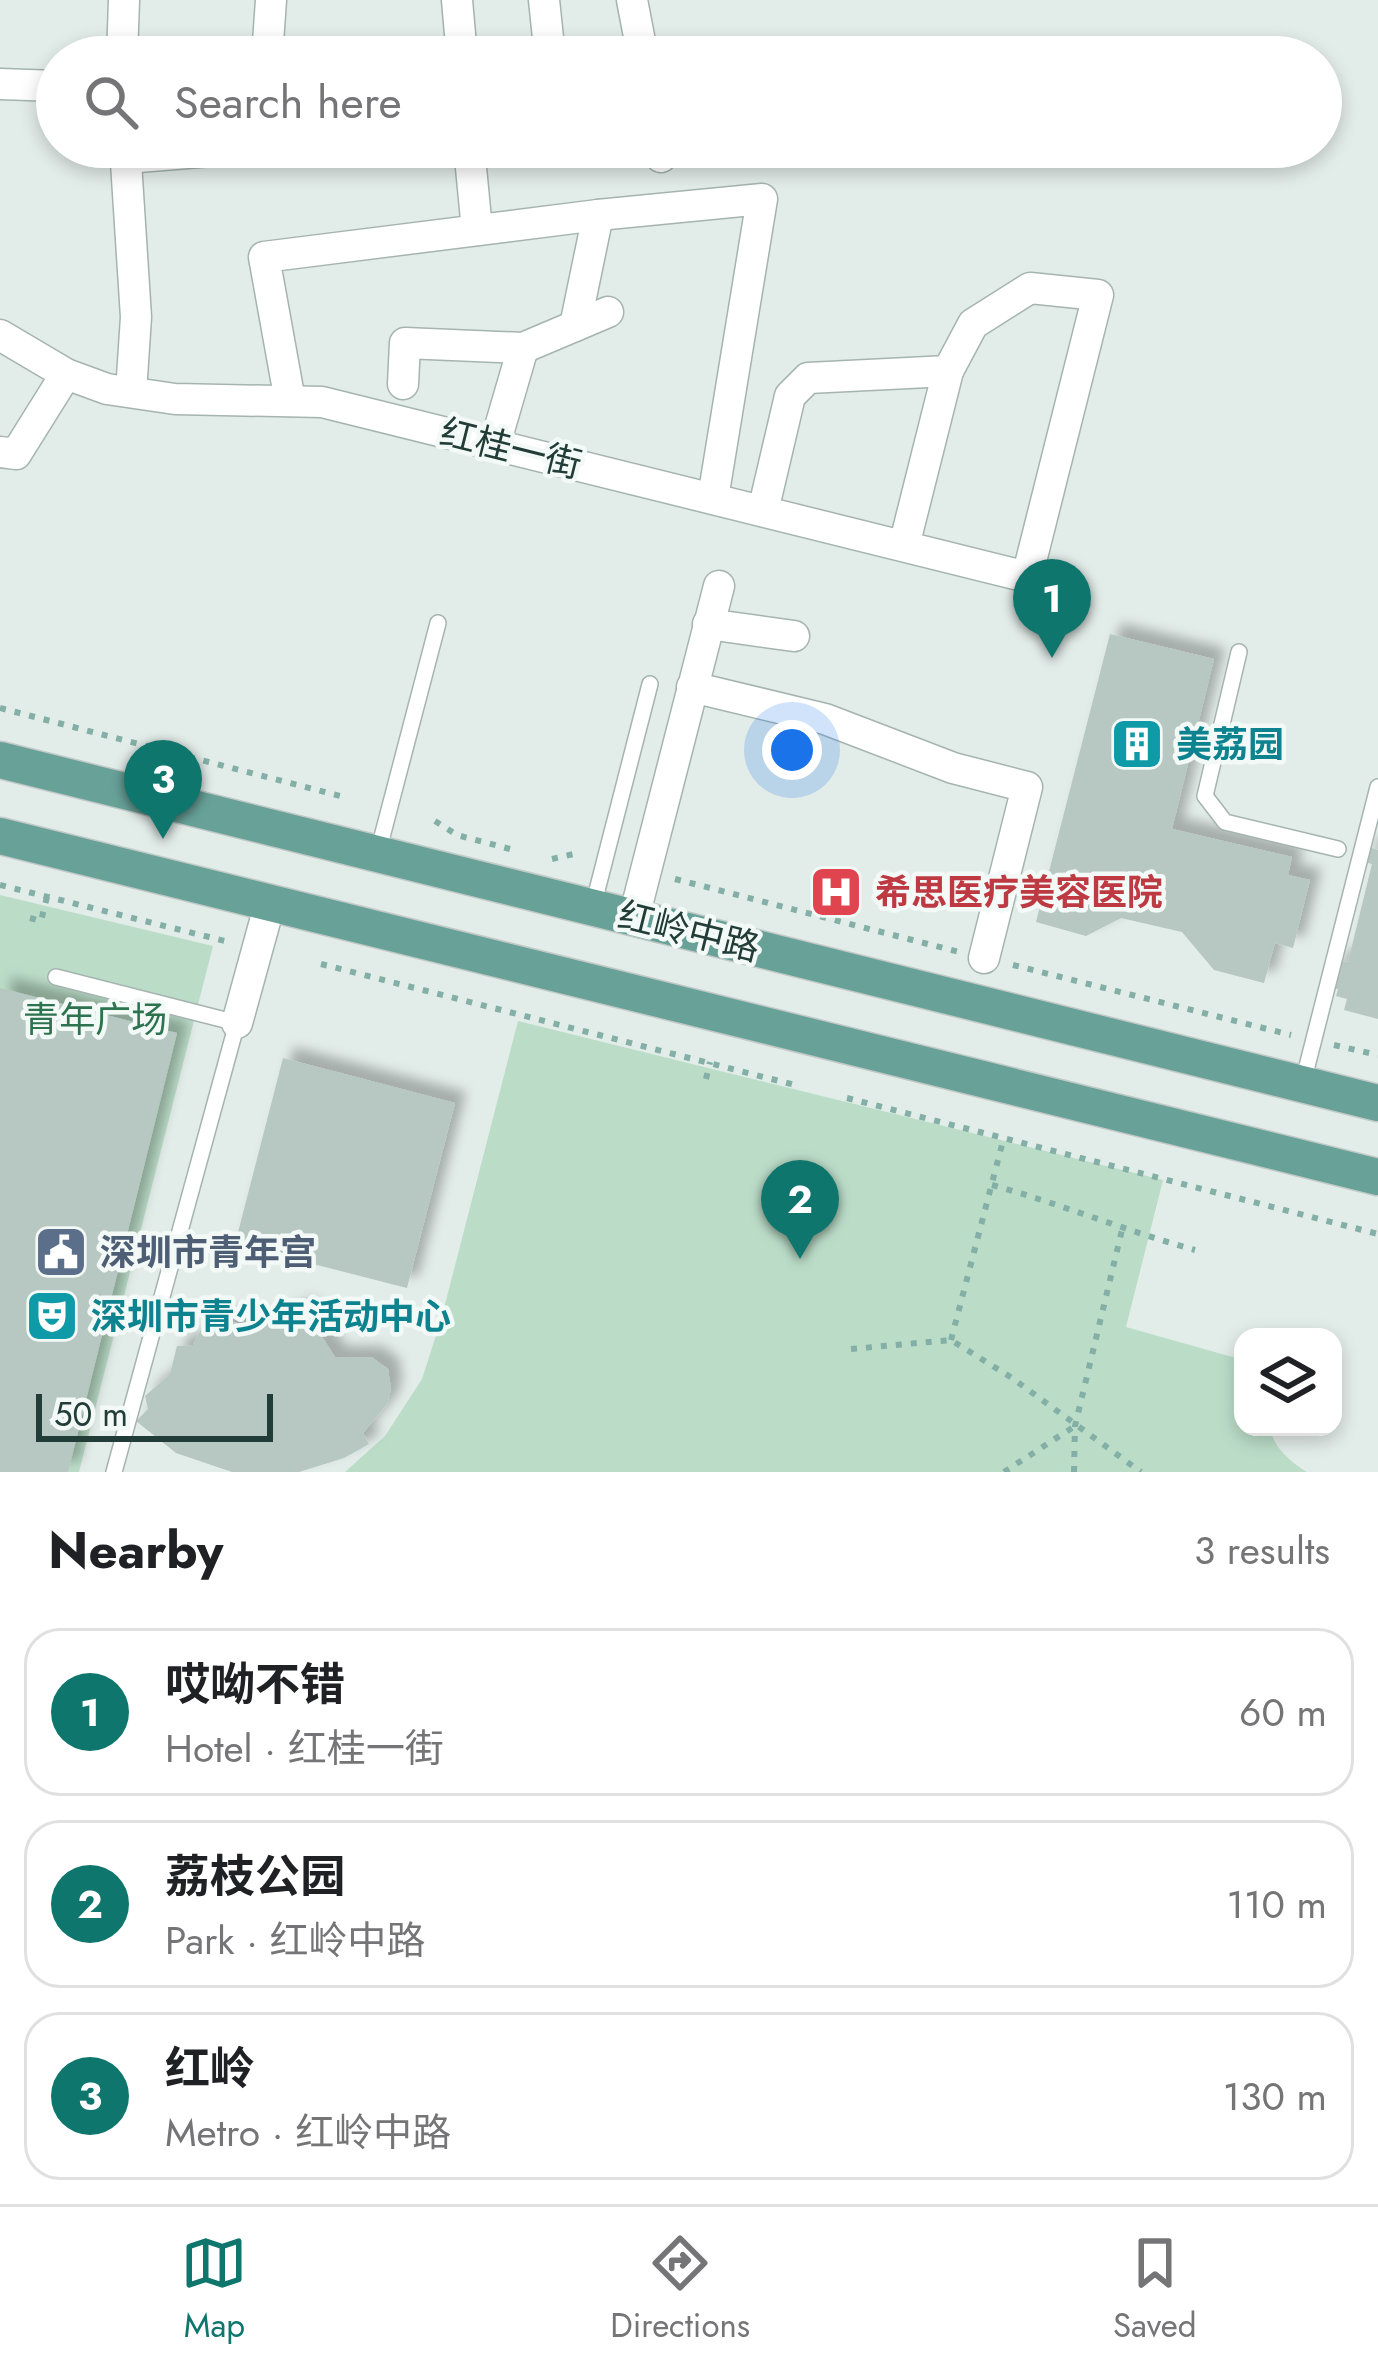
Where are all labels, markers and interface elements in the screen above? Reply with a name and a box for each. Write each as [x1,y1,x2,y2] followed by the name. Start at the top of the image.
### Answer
[36,36,1342,168] search box
[78,69,144,135] icon: search
[174,70,402,135] text: Search here
[435,405,587,491] street label: 红桂一街
[1013,559,1091,658] pin: 1
[1109,716,1165,772] building icon: 美荔园
[1176,718,1284,770] place label: 美荔园
[762,720,822,780] your location
[124,740,202,839] pin: 3
[808,864,864,920] hospital icon: 希思医疗美容医院
[875,866,1163,918] place label: 希思医疗美容医院
[613,888,765,974] street label: 红岭中路
[23,993,167,1045] park label: 青年广场
[761,1160,839,1259] pin: 2
[33,1224,89,1280] public building icon: 深圳市青年宫
[100,1226,316,1278] place label: 深圳市青年宫
[24,1288,80,1344] theatre icon: 深圳市青少年活动中心
[91,1290,451,1342] place label: 深圳市青少年活动中心
[1234,1328,1342,1436] map controls
[1234,1328,1342,1436] button: layers
[36,1388,273,1441] scale bar
[54,1391,128,1438] text: 50 m
[48,1513,223,1587] text: Nearby
[1194,1522,1330,1579] text: 3 results
[165,1652,345,1717] text: 哎呦不错
[80,1684,100,1741] text: 1
[1239,1684,1327,1741] text: 60 m
[165,1720,444,1777] text: Hotel · 红桂一街
[165,1844,345,1909] text: 荔枝公园
[77,1876,103,1933] text: 2
[1226,1876,1327,1933] text: 110 m
[165,1912,426,1969] text: Park · 红岭中路
[165,2036,255,2101] text: 红岭
[78,2068,102,2125] text: 3
[1223,2068,1327,2125] text: 130 m
[165,2104,451,2161] text: Metro · 红岭中路
[181,2230,247,2349] tab: Map
[610,2230,750,2349] tab: Directions
[1113,2230,1197,2349] tab: Saved

